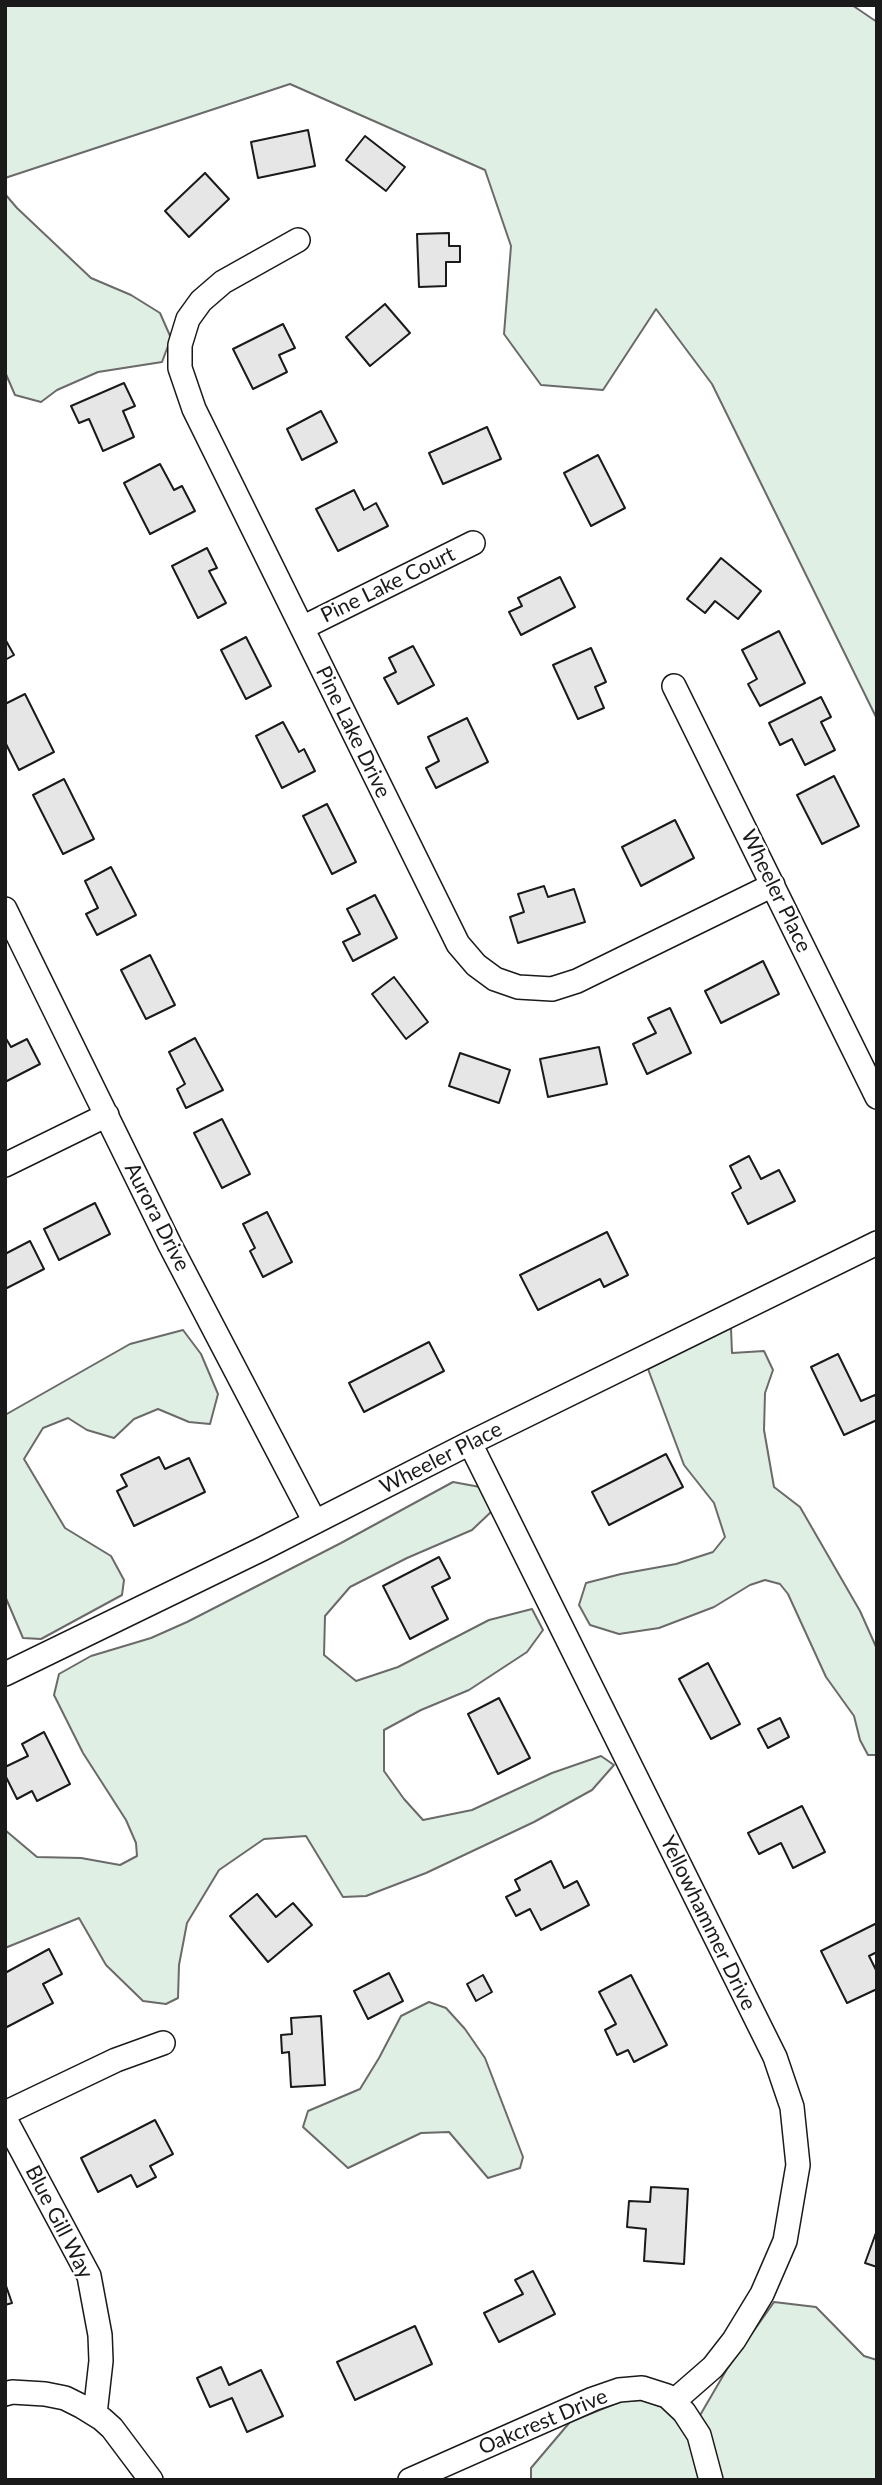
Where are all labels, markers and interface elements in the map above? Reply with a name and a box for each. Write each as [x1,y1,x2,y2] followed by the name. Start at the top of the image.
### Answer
[317,542,459,628] street label: Pine Lake Court
[310,662,396,802] street label: Pine Lake Drive
[735,825,817,957] street label: Wheeler Place
[119,1159,195,1275] street label: Aurora Drive
[376,1416,506,1500] street label: Wheeler Place
[655,1832,761,2014] street label: Yellowhammer Drive
[20,2161,98,2283] street label: Blue Gill Way
[475,2384,611,2460] street label: Oakcrest Drive

